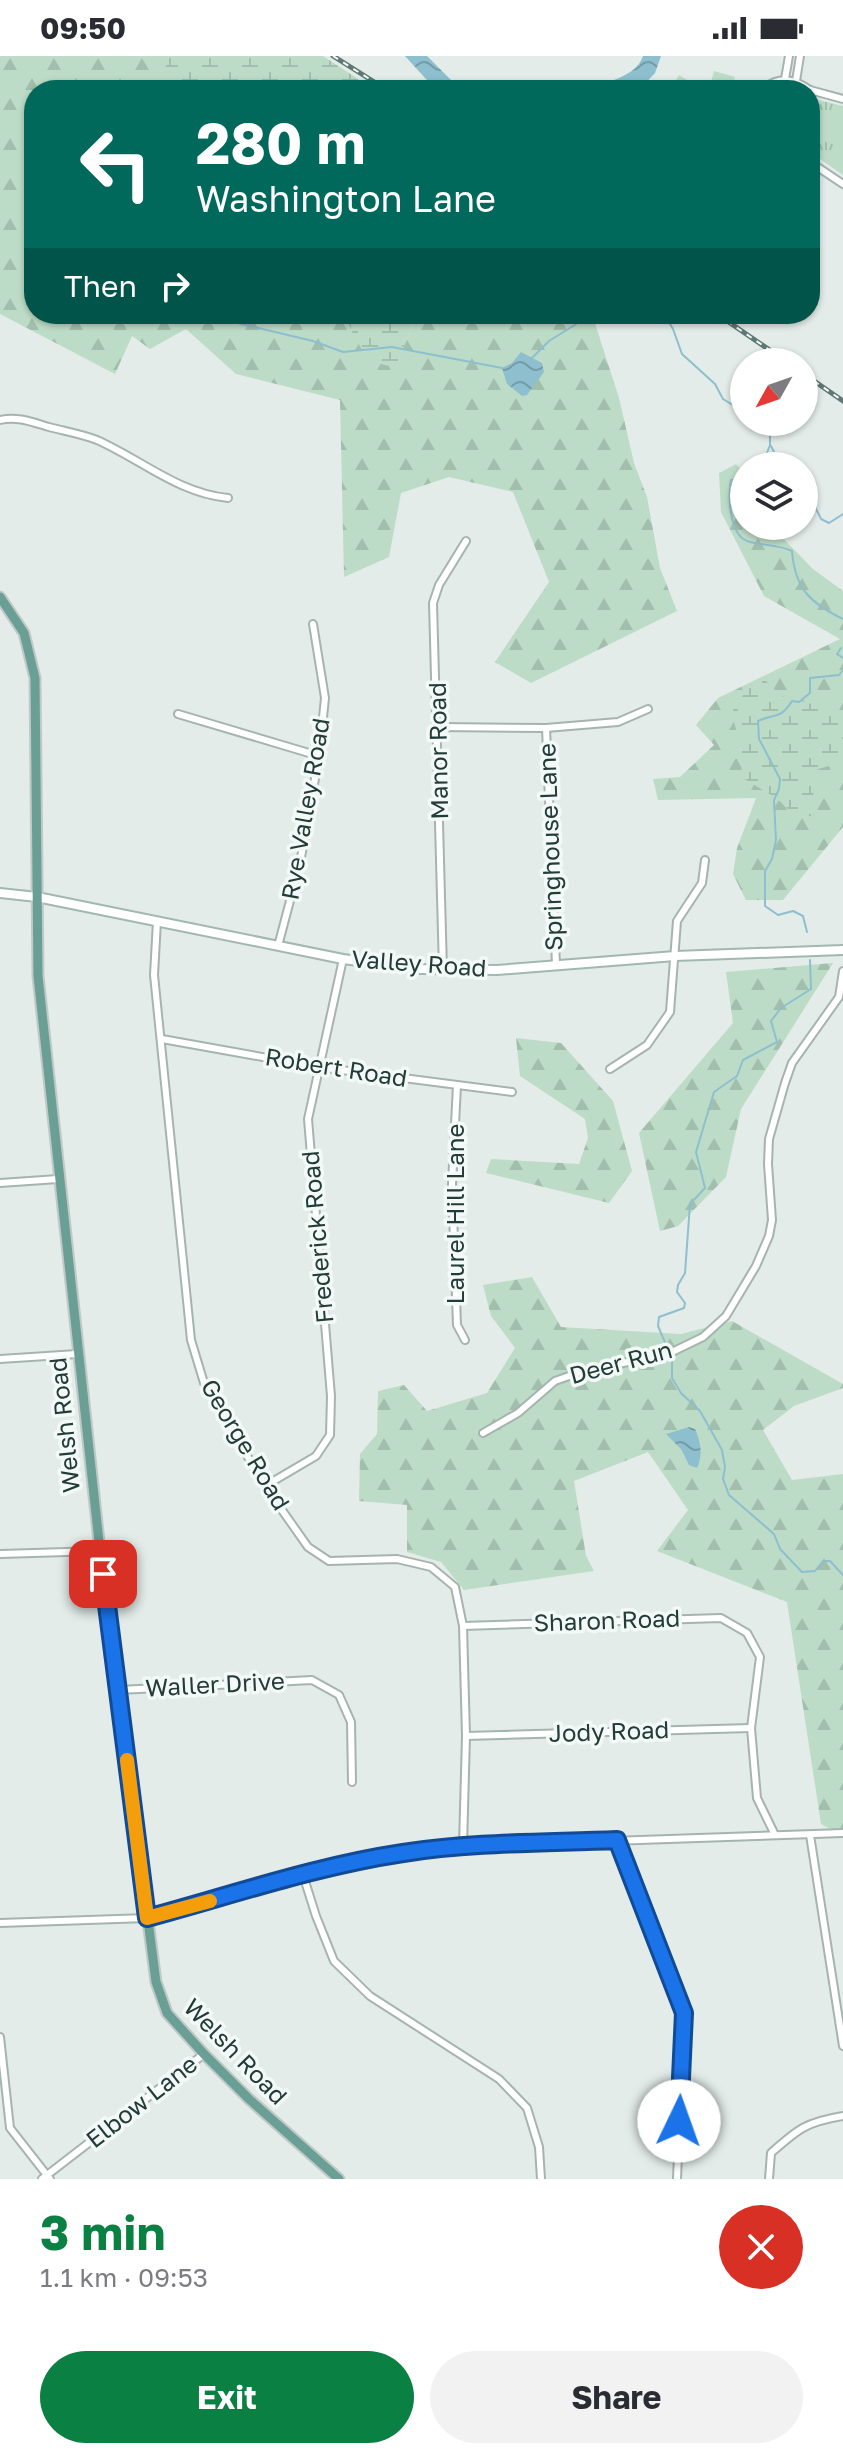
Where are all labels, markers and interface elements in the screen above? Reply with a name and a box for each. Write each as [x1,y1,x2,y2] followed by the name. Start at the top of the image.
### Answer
[40,10,126,46] text: 09:50
[196,109,365,176] text: 280 m
[64,112,168,216] icon: left
[196,177,496,220] text: Washington Lane
[153,264,197,308] icon: right
[64,268,137,304] text: Then
[730,348,818,436] north arrow
[730,348,818,540] map controls
[730,452,818,540] button: layers
[422,682,453,820] street label: Manor Road
[274,716,335,902] street label: Rye Valley Road
[531,743,568,951] street label: Springhouse Lane
[351,943,487,982] street label: Valley Road
[263,1041,409,1092] street label: Robert Road
[440,1124,469,1304] street label: Laurel Hill Lane
[295,1150,338,1325] street label: Frederick Road
[566,1334,675,1389] street label: Deer Run
[42,1356,85,1494] street label: Welsh Road
[196,1373,297,1515] street label: George Road
[69,1540,137,1608] pin
[81,1552,125,1596] icon: arrive
[533,1602,681,1637] street label: Sharon Road
[145,1665,285,1702] street label: Waller Drive
[548,1714,670,1747] street label: Jody Road
[178,1992,294,2110] street label: Welsh Road
[80,2048,202,2153] street label: Elbow Lane
[637,2079,721,2163] position arrow
[40,2203,165,2261] text: 3 min
[719,2205,803,2289] button: close
[40,2262,208,2293] text: 1.1 km · 09:53
[40,2351,414,2443] button: Exit
[430,2351,803,2443] button: Share

